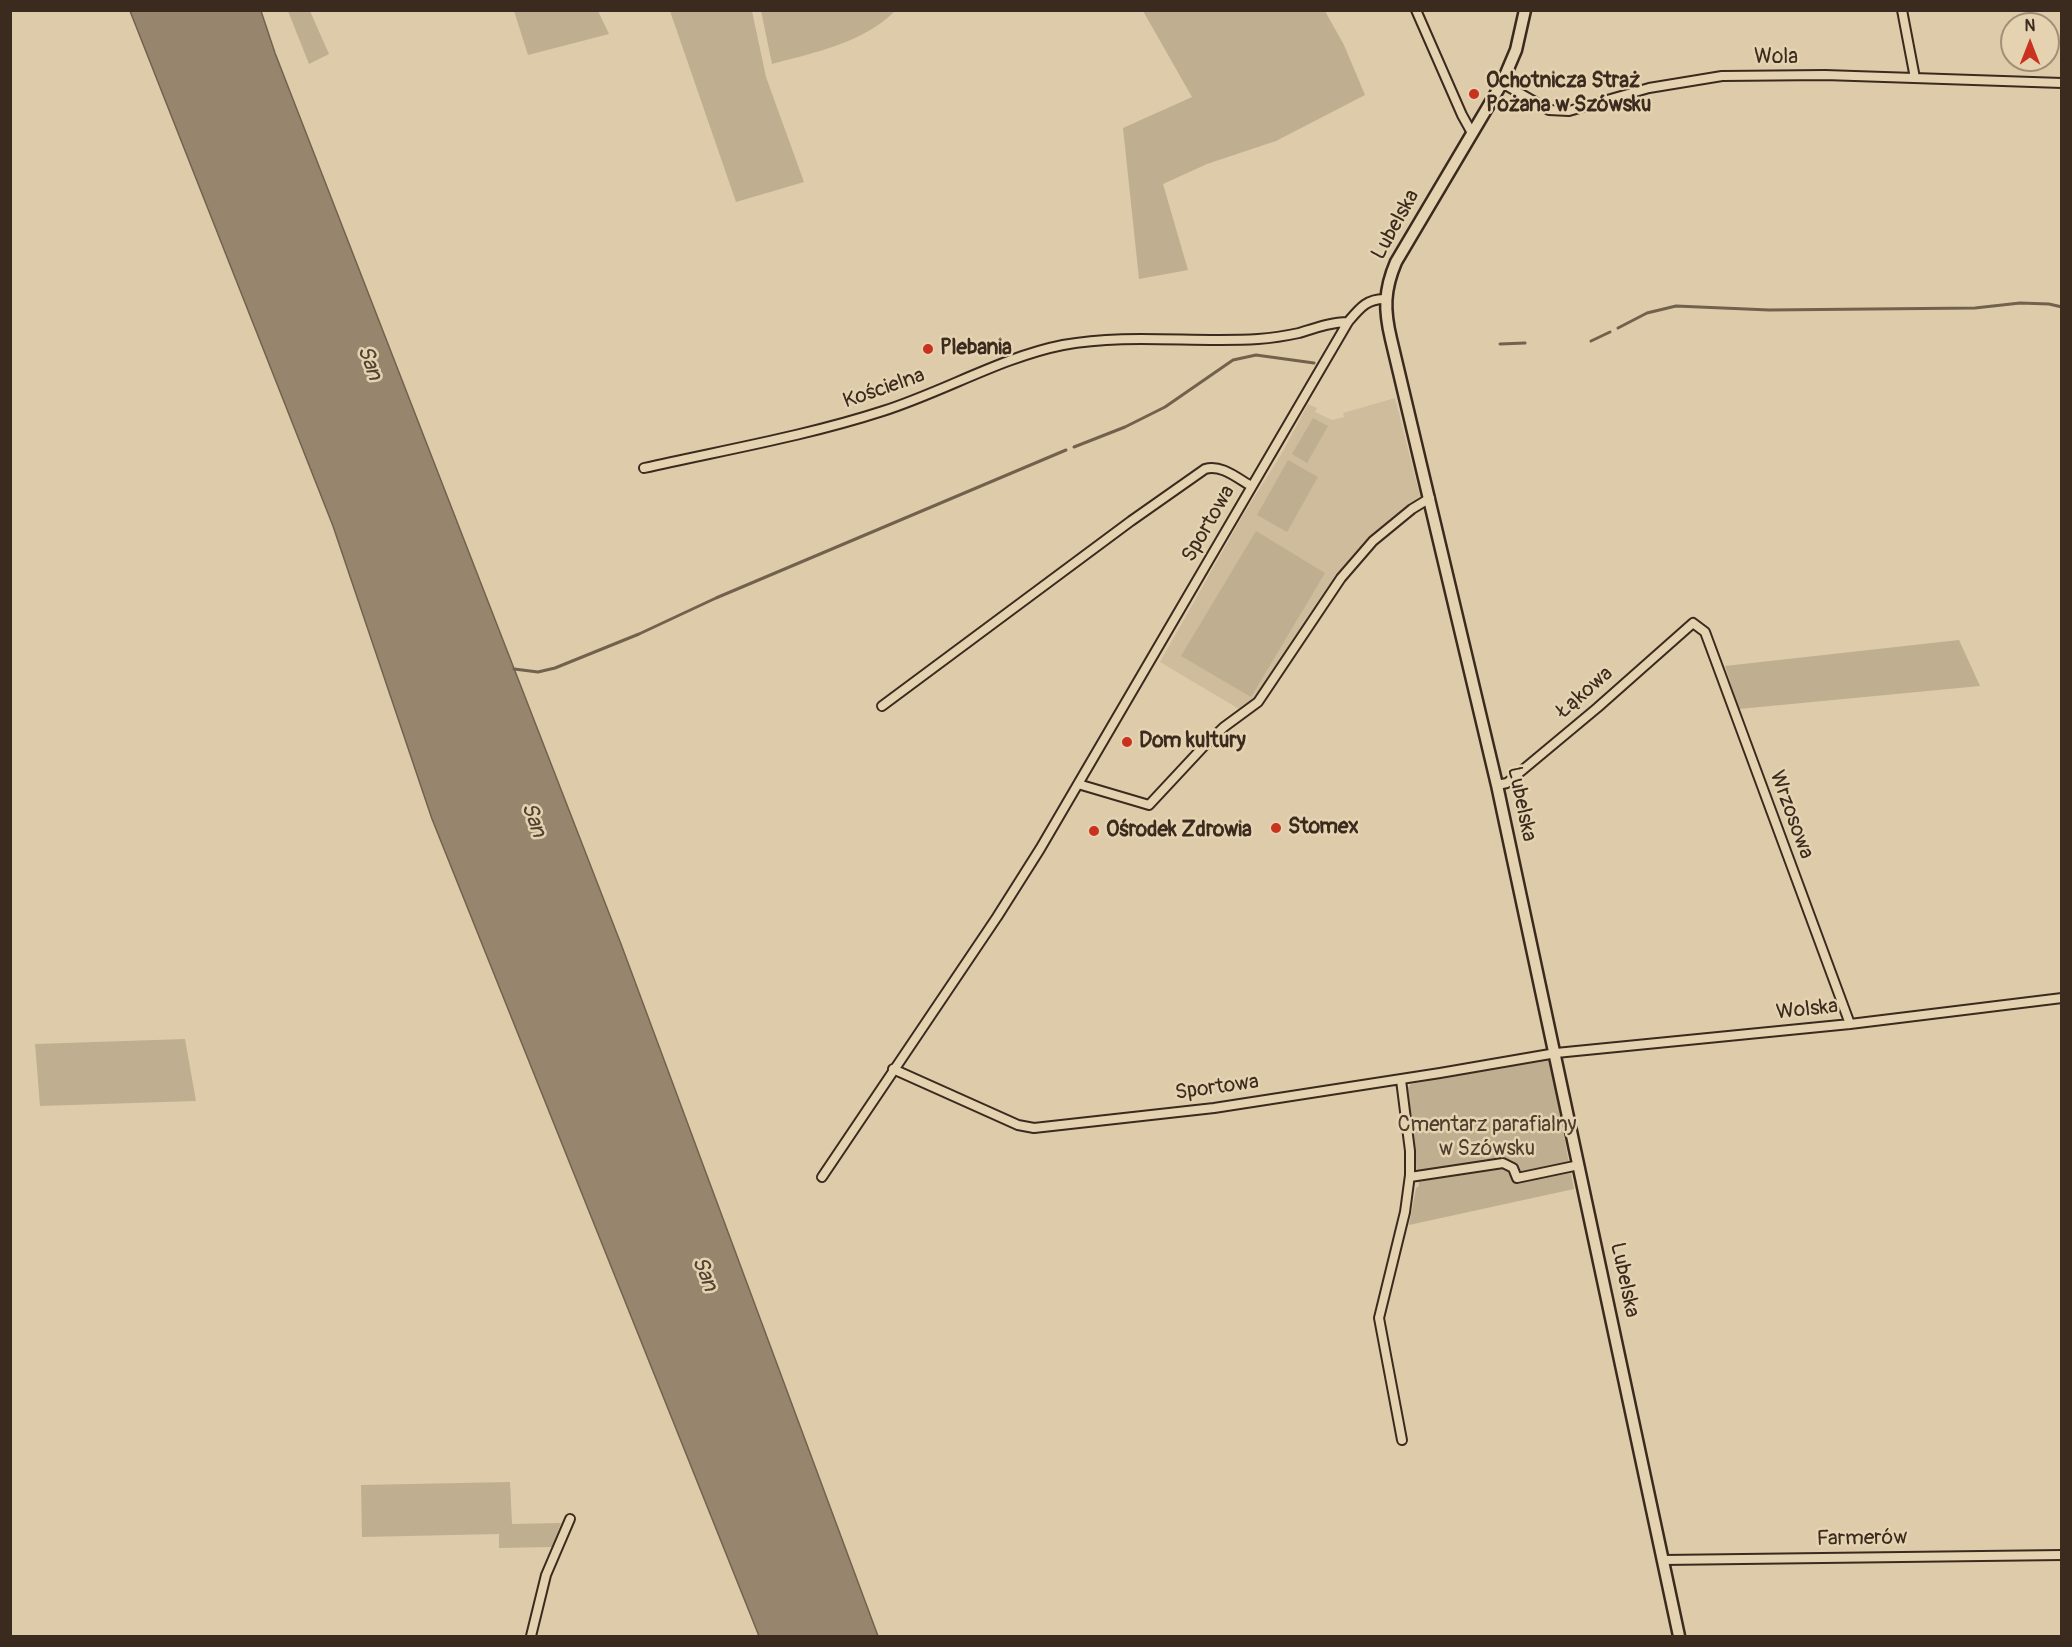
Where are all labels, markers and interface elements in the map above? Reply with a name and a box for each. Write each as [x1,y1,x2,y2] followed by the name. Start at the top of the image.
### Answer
[2000,12,2060,72] north arrow
[2025,16,2035,36] text: N
[1754,45,1798,71] street label: Wola
[1486,69,1651,119] place label: Ochotnicza Straż Pożana w Szówsku
[1467,87,1481,101] marker: Ochotnicza Straż Pożana w Szówsku
[1367,186,1425,264] street label: Lubelska
[940,336,1012,362] place label: Plebania
[351,342,387,384] water label: San
[921,342,935,356] marker: Plebania
[840,363,928,415] street label: Kościelna
[1177,481,1241,567] street label: Sportowa
[1552,662,1618,724] street label: Łąkowa
[1139,729,1246,755] place label: Dom kultury
[1120,735,1134,749] marker: Dom kultury
[1501,764,1541,844] street label: Lubelska
[1763,767,1819,863] street label: Wrzosowa
[515,799,551,841] water label: San
[1288,815,1359,841] place label: Stomex
[1106,818,1252,844] place label: Ośrodek Zdrowia
[1269,821,1283,835] marker: Stomex
[1087,824,1101,838] marker: Ośrodek Zdrowia
[1775,994,1839,1026] street label: Wolska
[1173,1070,1261,1106] street label: Sportowa
[1398,1113,1576,1163] park label: Cmentarz parafialny w Szówsku
[1604,1240,1644,1320] street label: Lubelska
[685,1253,723,1295] water label: San
[1816,1526,1908,1552] street label: Farmerów

